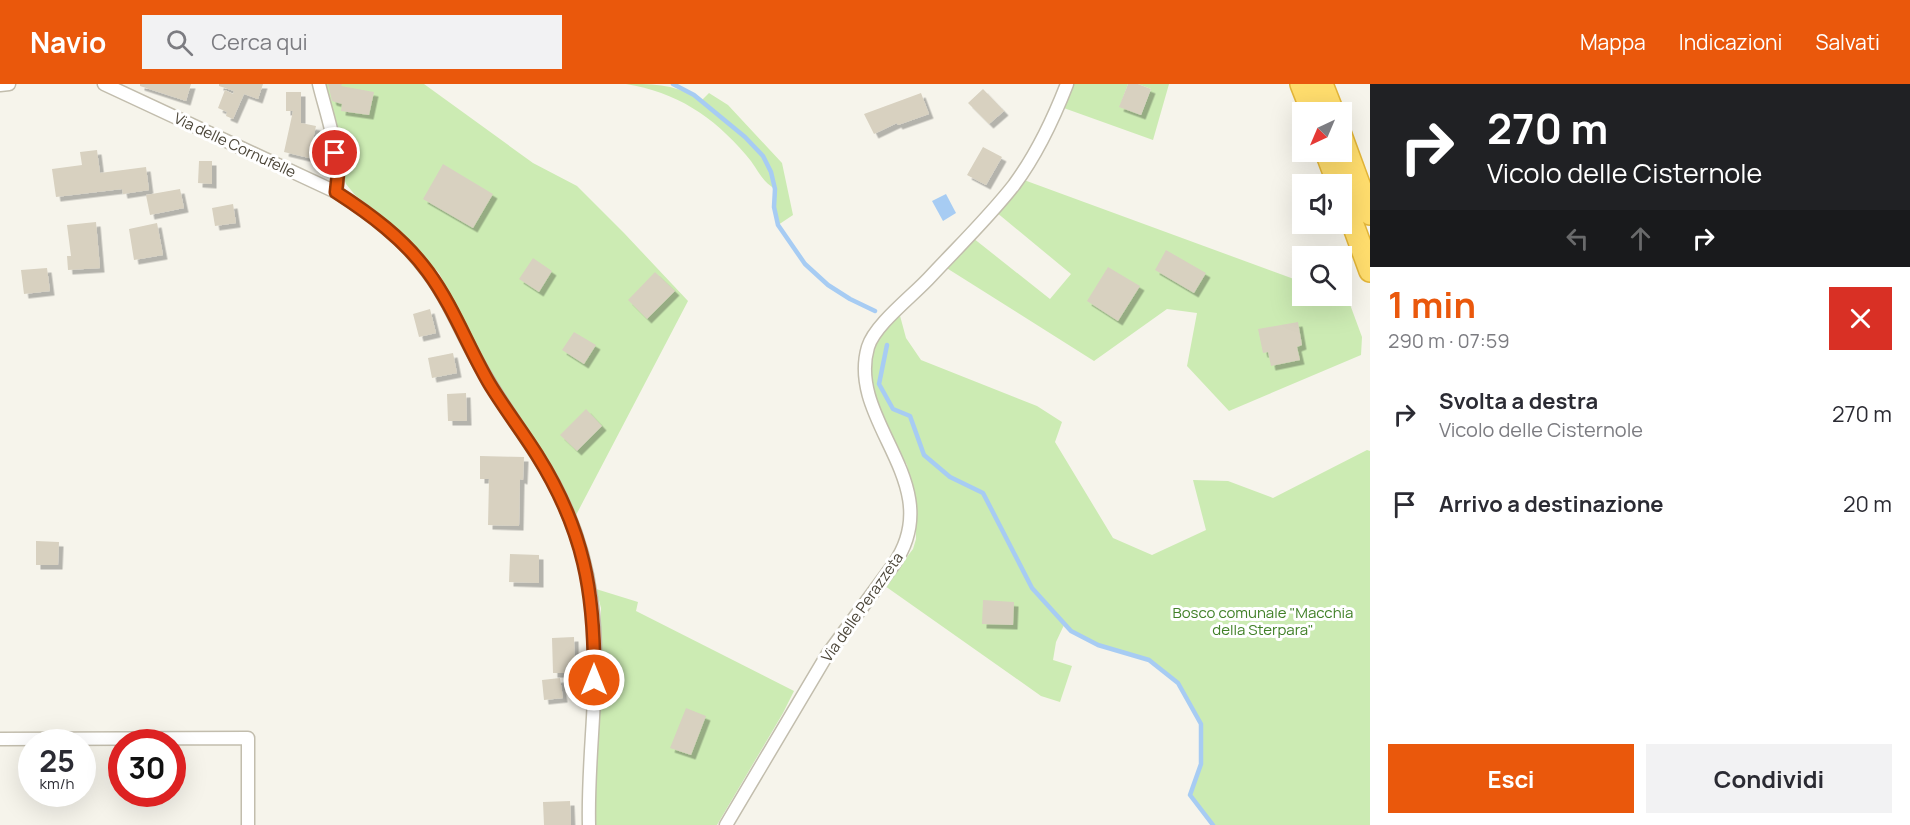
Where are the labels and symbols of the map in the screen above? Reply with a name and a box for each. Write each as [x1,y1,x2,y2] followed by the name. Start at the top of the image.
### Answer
[1292,102,1352,162] north arrow
[171,108,300,183] street label: Via delle Cornufelle
[309,127,360,178] pin
[816,548,908,666] street label: Via delle Perazzeta
[1173,602,1353,640] park label: Bosco comunale "Macchia della Sterpara"
[562,648,626,712] position arrow
[108,729,186,807] speed limit sign: 30

